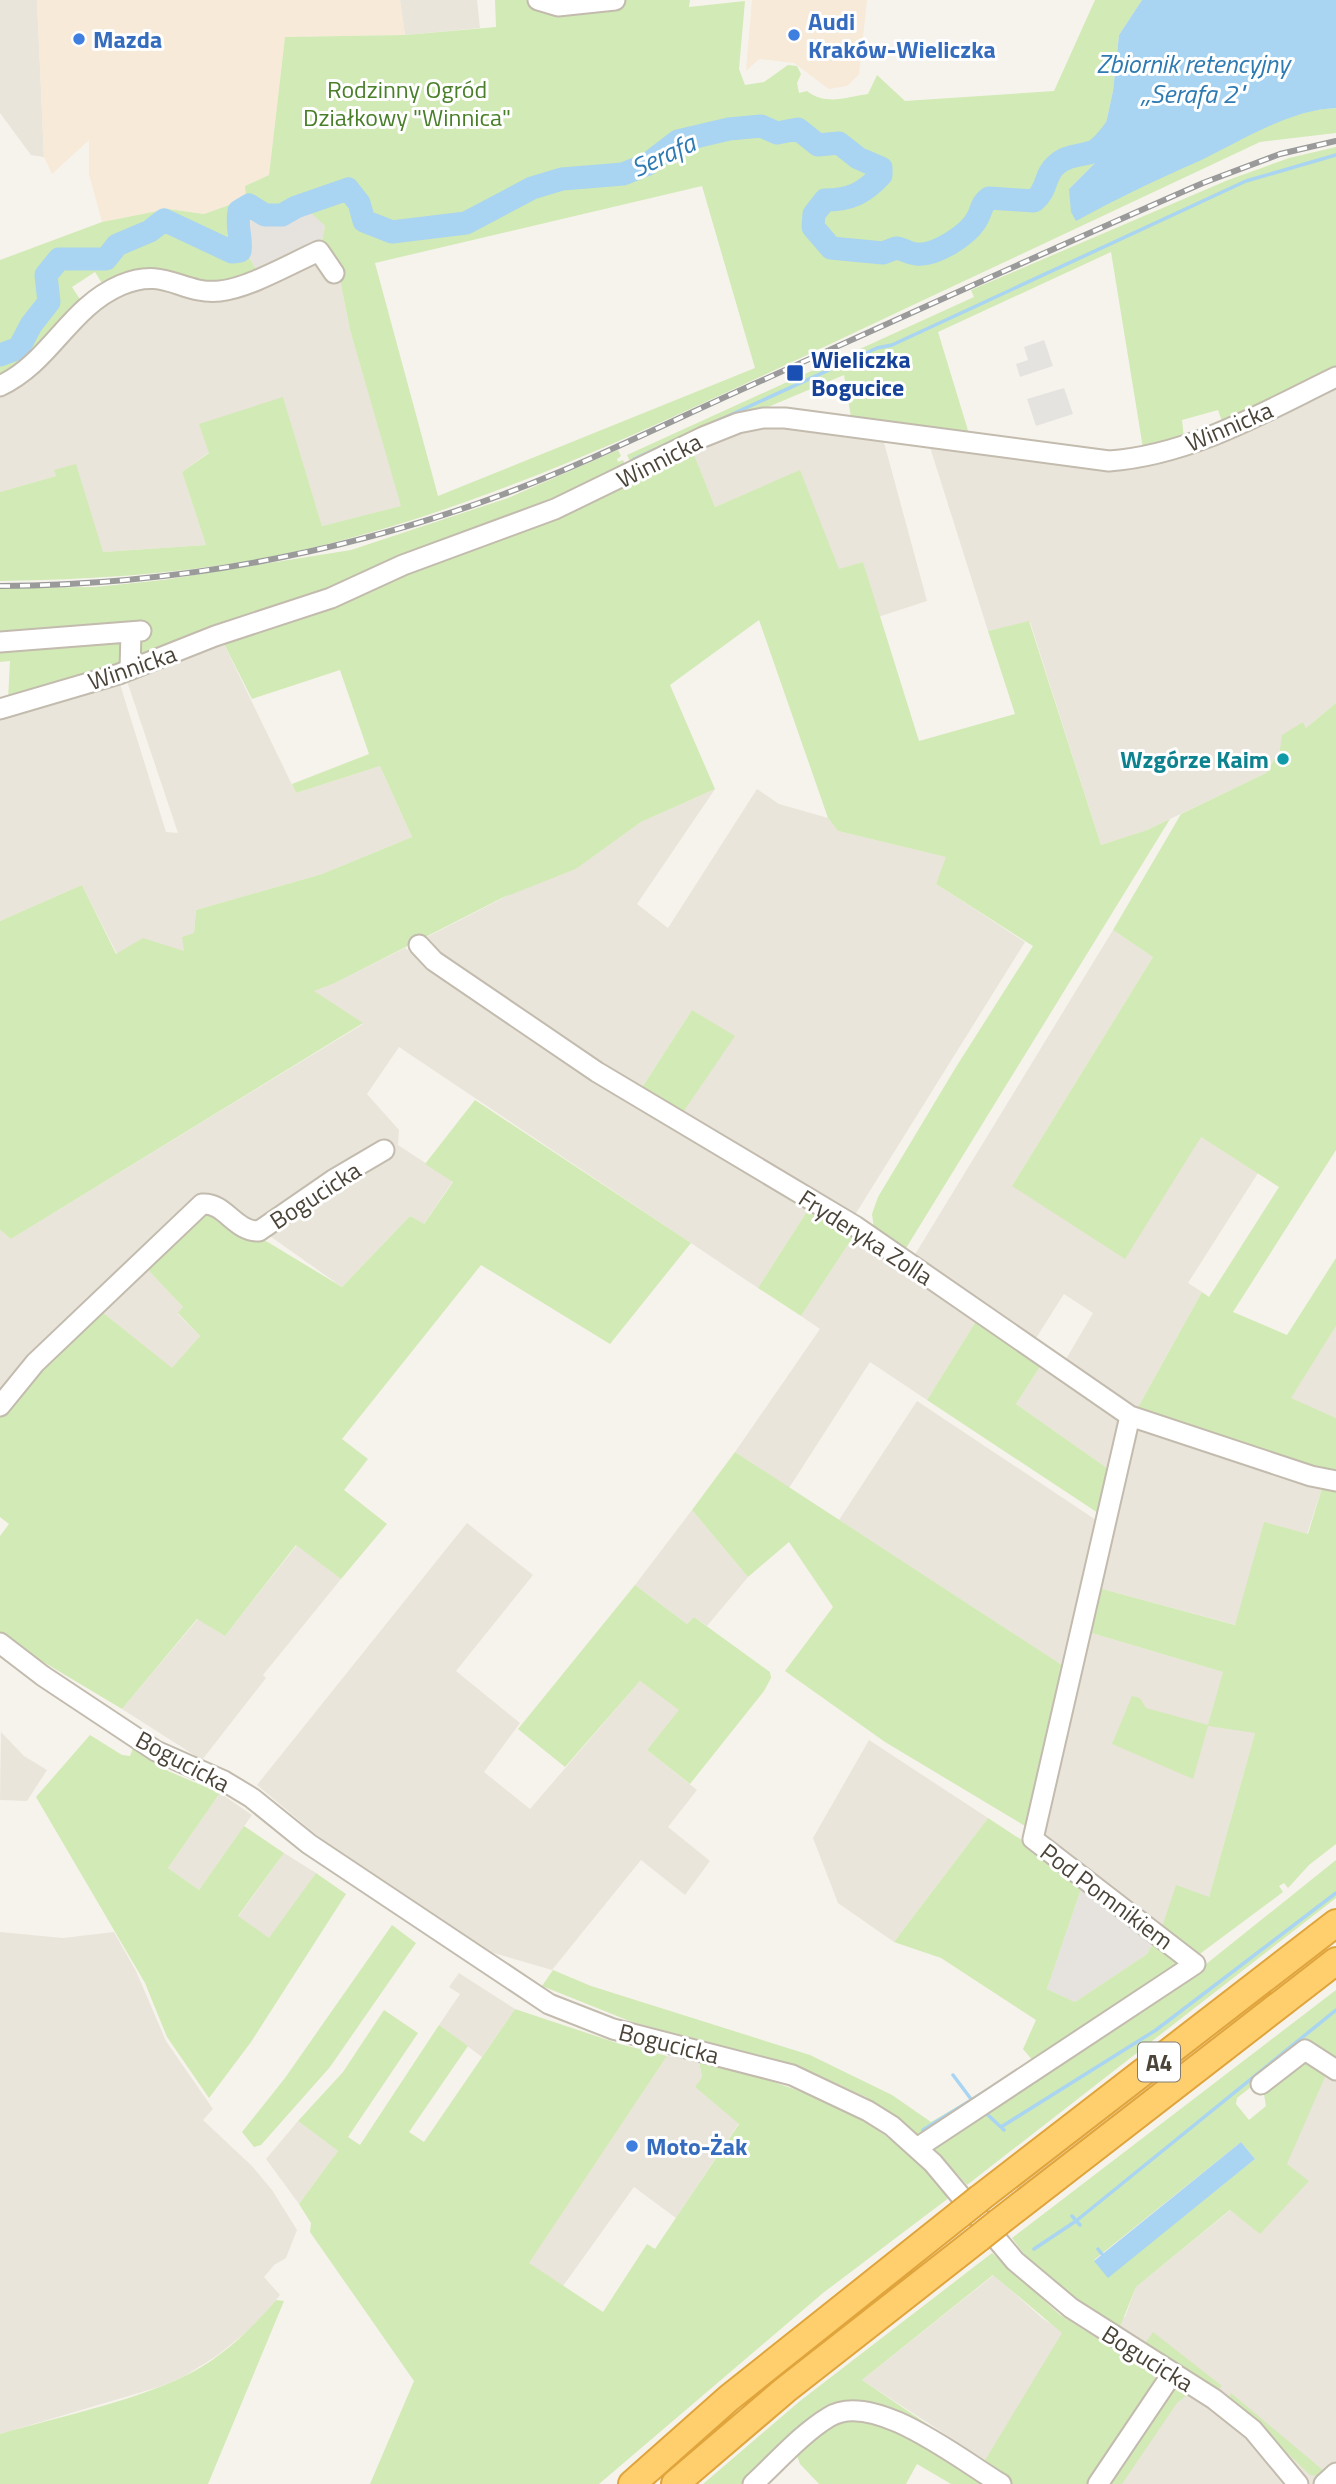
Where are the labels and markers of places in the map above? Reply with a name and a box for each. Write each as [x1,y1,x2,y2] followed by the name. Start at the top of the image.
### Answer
[808,3,996,67] place label: Audi Kraków-Wieliczka
[93,21,162,57] place label: Mazda
[786,27,802,43] marker: Audi Kraków-Wieliczka
[71,31,87,47] marker: Mazda
[811,341,911,405] place label: Wieliczka Bogucice
[785,363,805,383] marker: Wieliczka Bogucice
[1120,741,1269,777] place label: Wzgórze Kaim
[1275,751,1291,767] marker: Wzgórze Kaim
[646,2128,748,2164] place label: Moto-Żak
[624,2138,640,2154] marker: Moto-Żak

